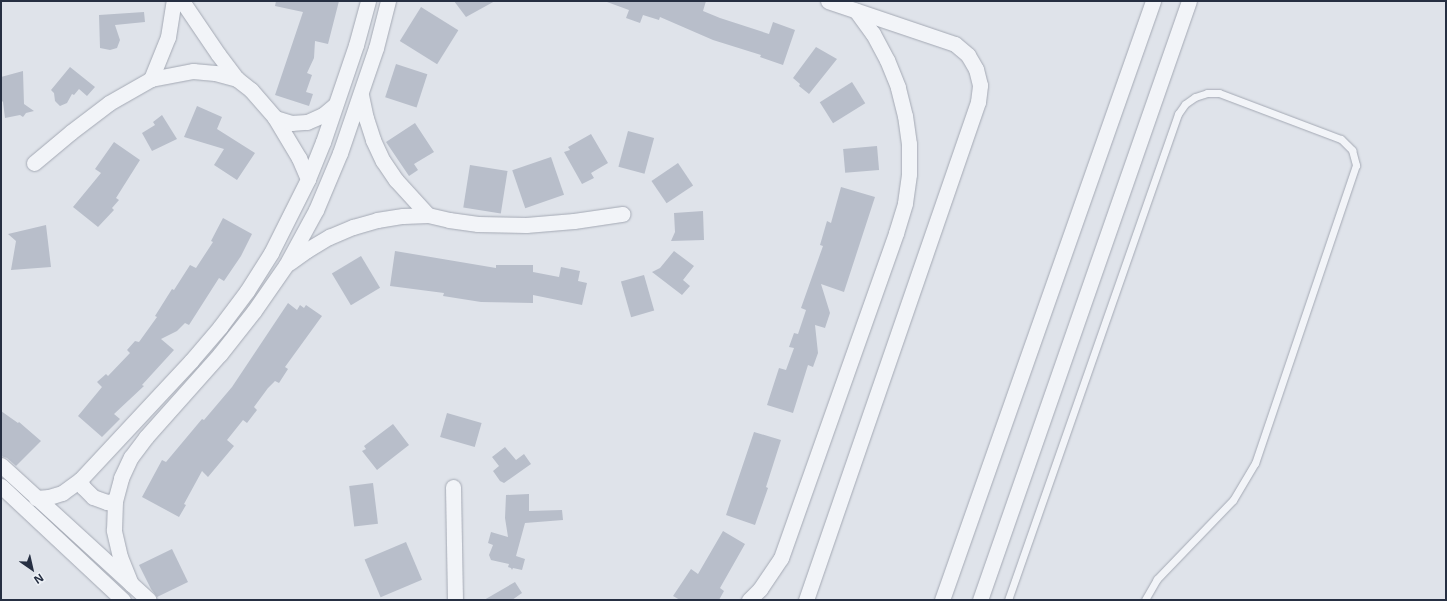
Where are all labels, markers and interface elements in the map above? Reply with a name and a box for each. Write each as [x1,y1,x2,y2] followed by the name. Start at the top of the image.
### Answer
[12,549,52,589] north arrow
[31,571,47,588] text: N

